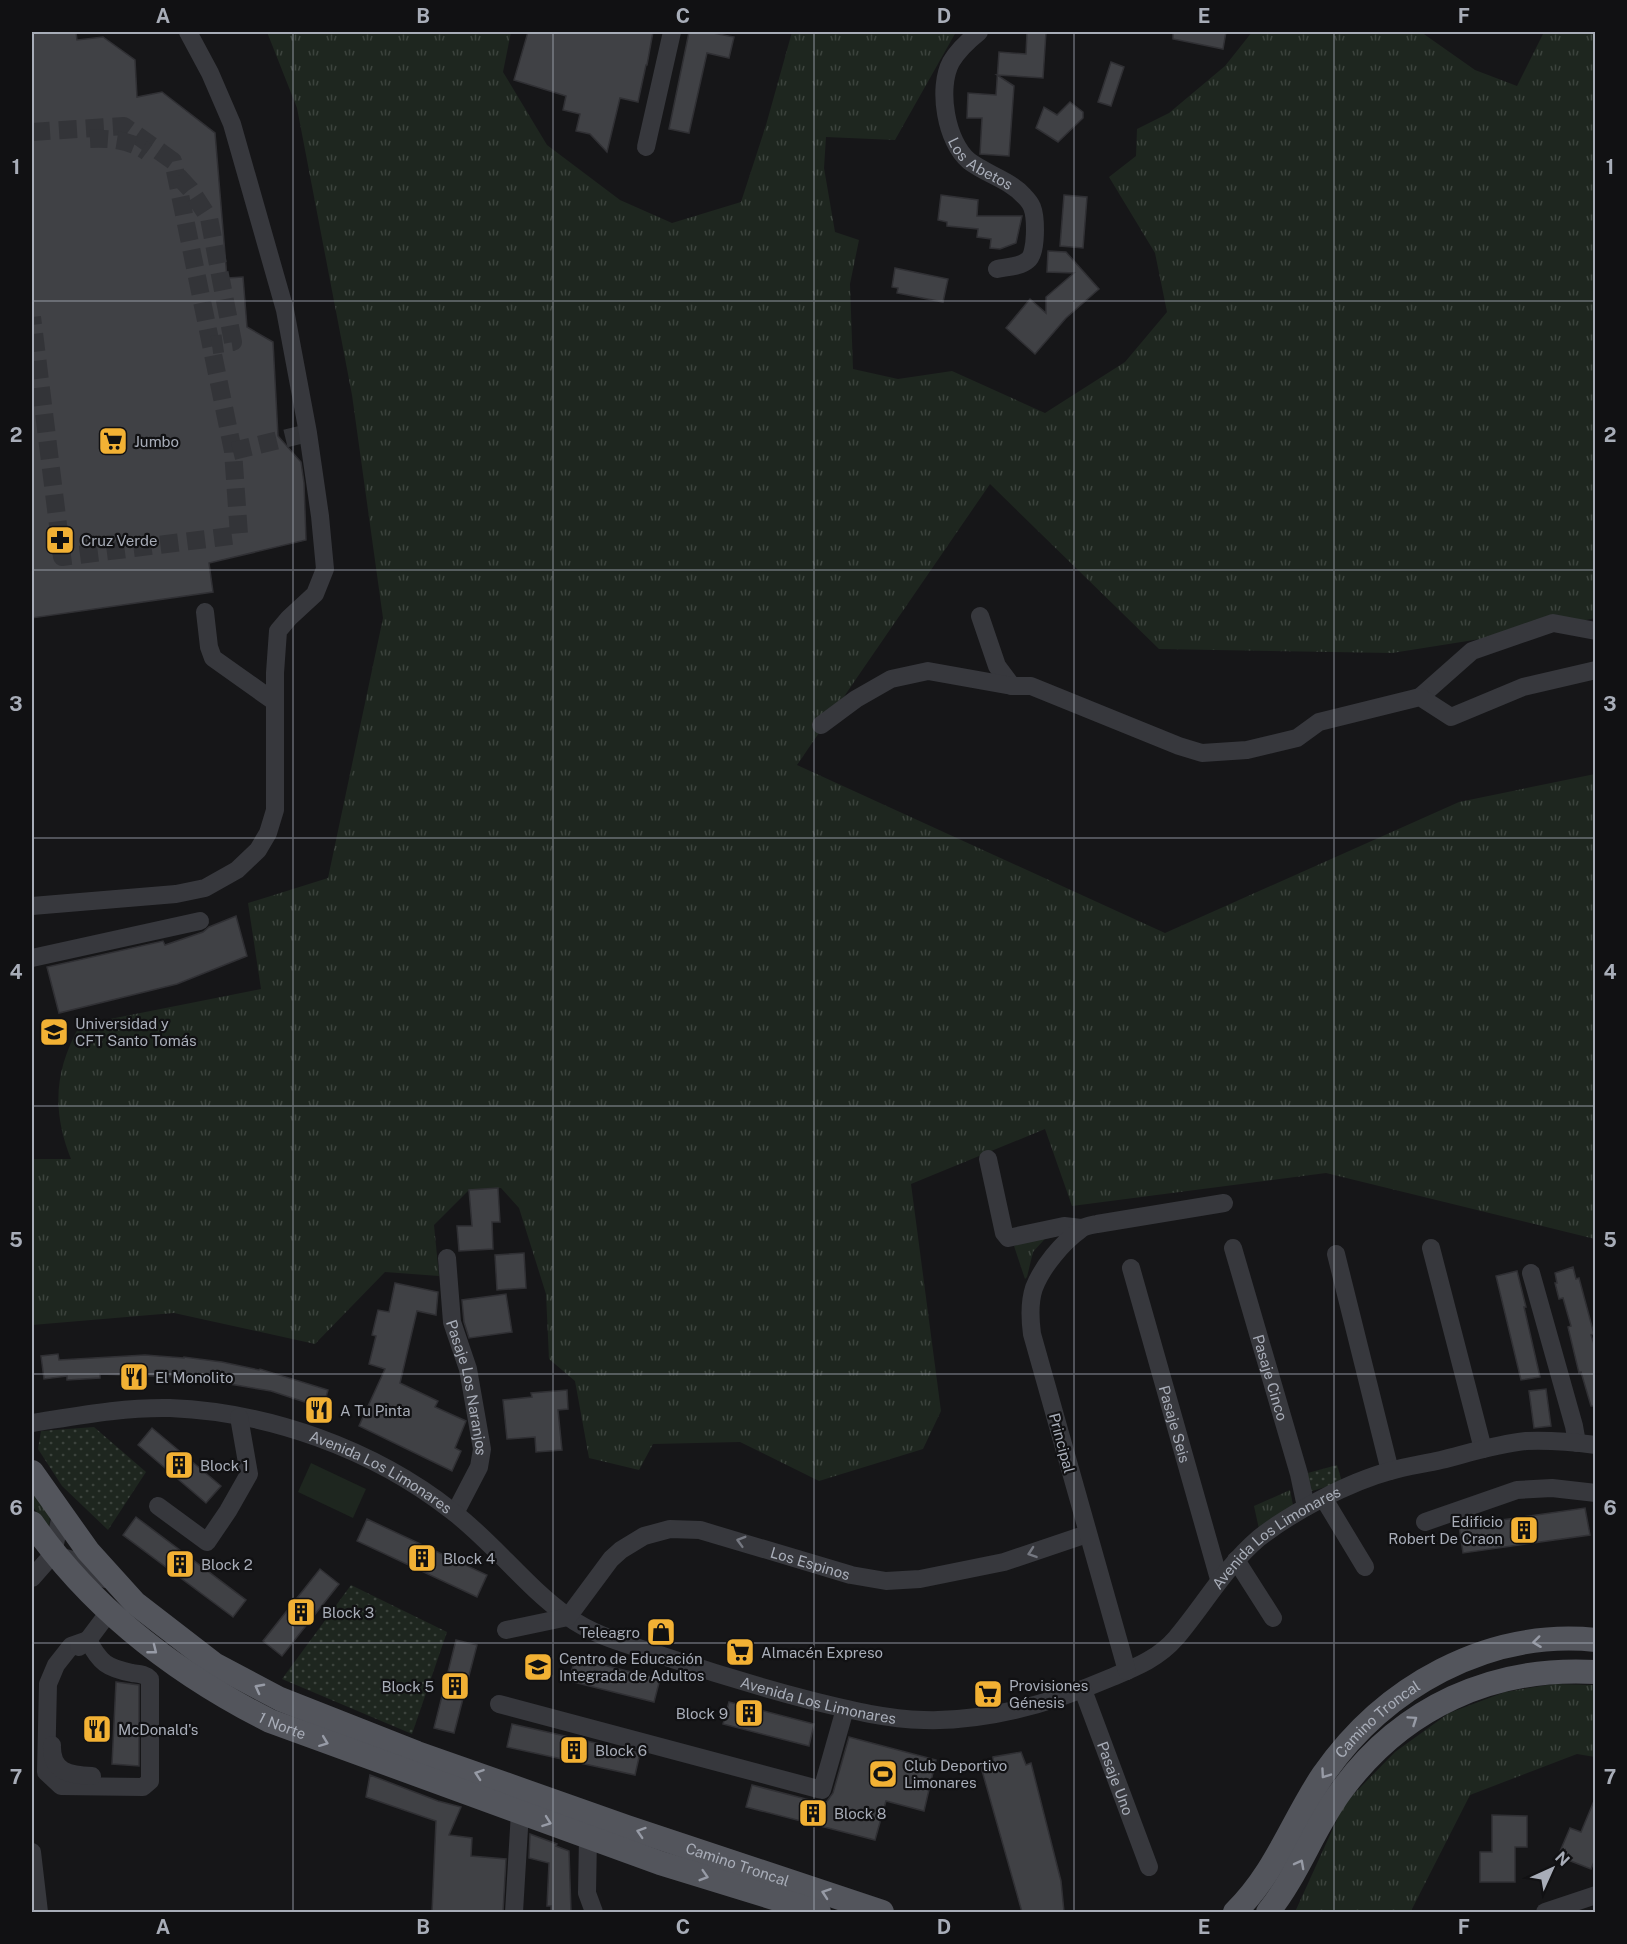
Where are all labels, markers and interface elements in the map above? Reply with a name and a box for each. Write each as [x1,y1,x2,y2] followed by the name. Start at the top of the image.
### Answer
[156,4,170,28] text: A
[416,4,430,28] text: B
[676,4,690,28] text: C
[937,4,951,28] text: D
[1198,4,1210,28] text: E
[1458,4,1470,28] text: F
[945,134,1016,193] street label: Los Abetos
[12,155,20,179] text: 1
[1606,155,1614,179] text: 1
[10,423,22,447] text: 2
[1604,423,1616,447] text: 2
[97,425,129,457] supermarket icon: Jumbo
[134,433,179,450] place label: Jumbo
[44,524,76,556] pharmacy icon: Cruz Verde
[81,532,158,549] place label: Cruz Verde
[9,692,23,716] text: 3
[1603,692,1617,716] text: 3
[9,960,23,984] text: 4
[1603,960,1617,984] text: 4
[75,1015,197,1049] place label: Universidad y CFT Santo Tomás
[38,1016,70,1048] school or university icon: Universidad y CFT Santo Tomás
[9,1228,23,1252] text: 5
[1603,1228,1617,1252] text: 5
[443,1317,491,1457] street label: Pasaje Los Naranjos
[1250,1333,1291,1423] street label: Pasaje Cinco
[118,1361,150,1393] restaurant icon: El Monolito
[155,1369,233,1386] place label: El Monolito
[1156,1383,1194,1464] street label: Pasaje Seis
[303,1394,335,1426] restaurant icon: A Tu Pinta
[340,1402,410,1419] place label: A Tu Pinta
[1046,1411,1078,1475] street label: Principal
[307,1427,456,1516] street label: Avenida Los Limonares
[163,1449,195,1481] building icon: Block 1
[200,1457,249,1474] place label: Block 1
[1208,1482,1343,1592] street label: Avenida Los Limonares
[9,1496,23,1520] text: 6
[1603,1496,1617,1520] text: 6
[1388,1513,1503,1547] place label: Edificio Robert De Craon
[1508,1514,1540,1546] building icon: Edificio Robert De Craon
[736,1536,747,1548] one-way arrow
[406,1542,438,1574] building icon: Block 4
[769,1543,852,1583] street label: Los Espinos
[1027,1545,1038,1558] one-way arrow
[164,1548,196,1580] building icon: Block 2
[443,1550,495,1567] place label: Block 4
[201,1556,253,1573] place label: Block 2
[285,1596,317,1628] building icon: Block 3
[322,1604,374,1621] place label: Block 3
[645,1616,677,1648] shop icon: Teleagro
[579,1624,640,1641] place label: Teleagro
[1533,1635,1542,1647] one-way arrow
[724,1636,756,1668] supermarket icon: Almacén Expreso
[147,1642,158,1653] one-way arrow
[761,1644,883,1661] place label: Almacén Expreso
[559,1650,704,1684] place label: Centro de Educación Integrada de Adultos
[522,1651,554,1683] school or university icon: Centro de Educación Integrada de Adultos
[439,1670,471,1702] building icon: Block 5
[739,1673,897,1726] street label: Avenida Los Limonares
[1009,1677,1088,1711] place label: Provisiones Génesis
[1331,1677,1423,1761] street label: Camino Troncal
[382,1678,434,1695] place label: Block 5
[972,1678,1004,1710] supermarket icon: Provisiones Génesis
[254,1684,265,1695] one-way arrow
[733,1697,765,1729] building icon: Block 9
[676,1705,728,1722] place label: Block 9
[256,1708,308,1742] street label: 1 Norte
[81,1713,113,1745] restaurant icon: McDonald's
[1406,1716,1417,1727] one-way arrow
[118,1721,198,1738] place label: McDonald's
[318,1734,329,1747] one-way arrow
[558,1734,590,1766] building icon: Block 6
[1094,1739,1137,1817] street label: Pasaje Uno
[595,1742,647,1759] place label: Block 6
[904,1757,1007,1791] place label: Club Deportivo Limonares
[867,1758,899,1790] sports icon: Club Deportivo Limonares
[10,1765,22,1789] text: 7
[1604,1765,1616,1789] text: 7
[1321,1767,1332,1778] one-way arrow
[474,1769,485,1782] one-way arrow
[797,1797,829,1829] building icon: Block 8
[834,1805,887,1822] place label: Block 8
[541,1815,552,1827] one-way arrow
[636,1826,647,1839] one-way arrow
[684,1839,792,1889] street label: Camino Troncal
[1522,1839,1582,1899] north arrow
[1551,1848,1573,1870] text: N
[1292,1859,1304,1870] one-way arrow
[698,1869,709,1881] one-way arrow
[822,1888,832,1901] one-way arrow
[156,1915,170,1939] text: A
[416,1915,430,1939] text: B
[676,1915,690,1939] text: C
[937,1915,951,1939] text: D
[1198,1915,1210,1939] text: E
[1458,1915,1470,1939] text: F

